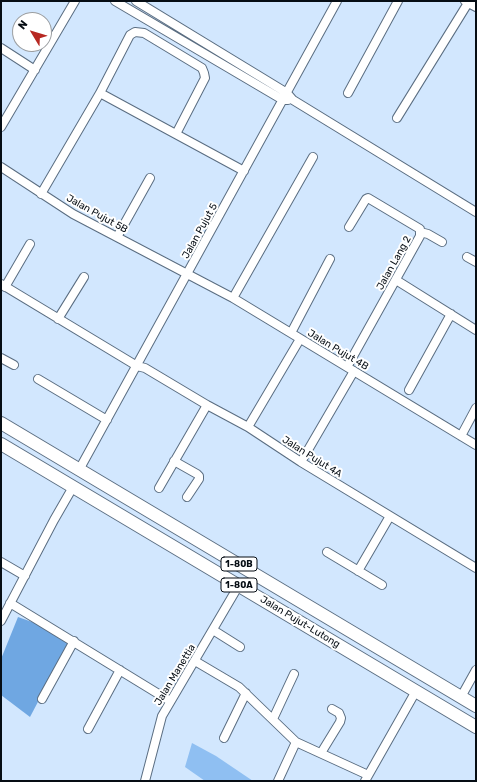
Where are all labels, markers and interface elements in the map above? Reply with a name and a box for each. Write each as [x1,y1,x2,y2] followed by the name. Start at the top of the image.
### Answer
[12,12,52,52] north arrow
[15,18,30,32] text: N
[64,192,130,236] street label: Jalan Pujut 5B
[180,201,220,261] street label: Jalan Pujut 5
[374,234,414,292] street label: Jalan Lang 2
[306,327,370,373] street label: Jalan Pujut 4B
[280,434,344,480] street label: Jalan Pujut 4A
[221,557,257,571] road number: 1-80B
[221,578,257,592] road number: 1-80A
[258,593,342,651] street label: Jalan Pujut-Lutong
[152,642,198,708] street label: Jalan Manettia

